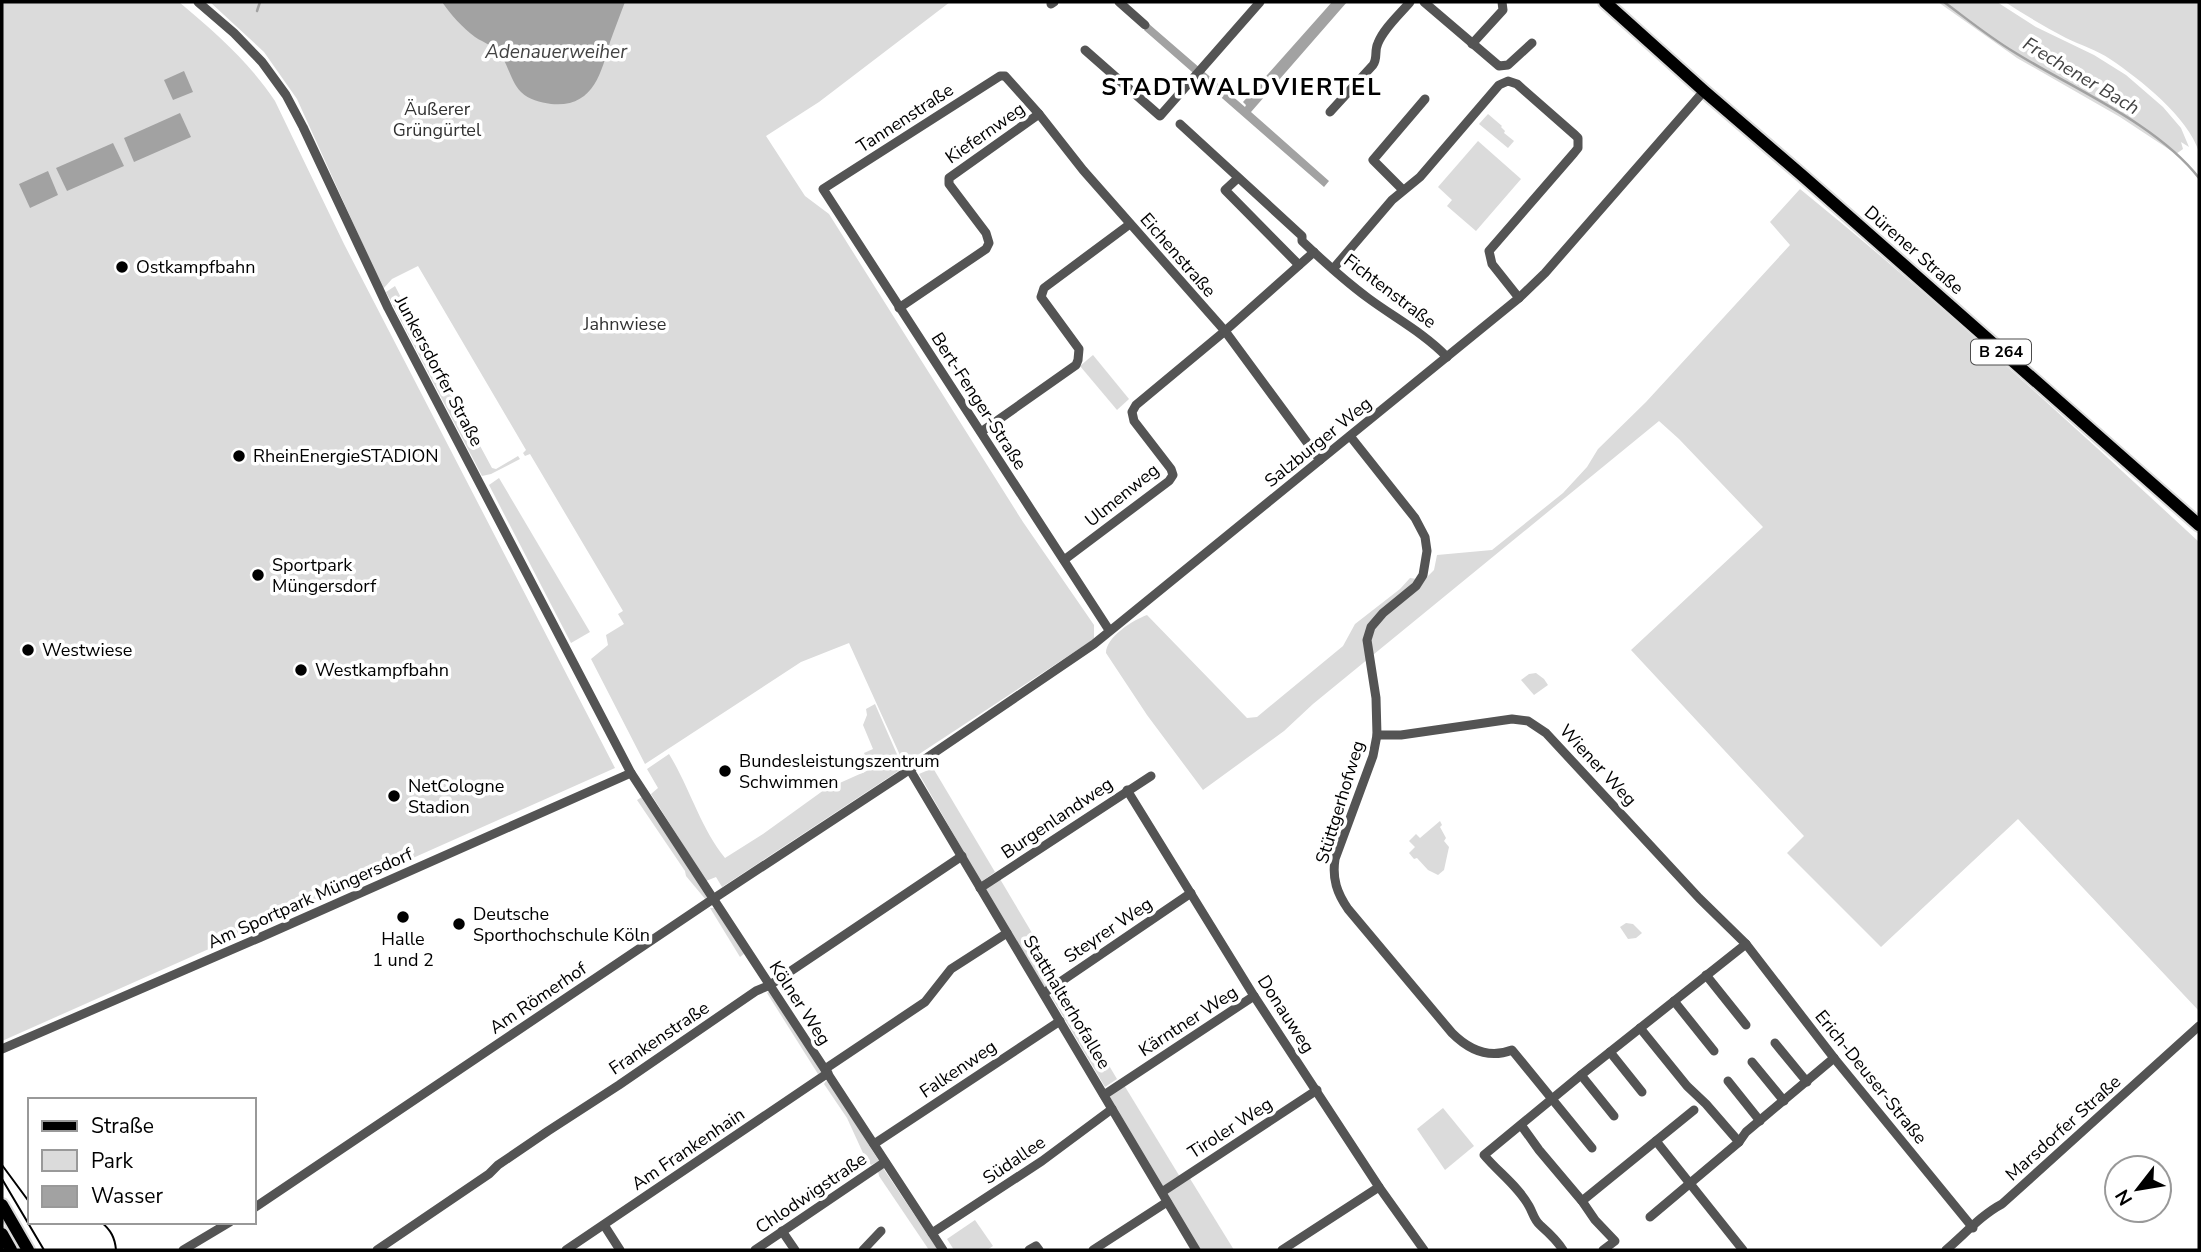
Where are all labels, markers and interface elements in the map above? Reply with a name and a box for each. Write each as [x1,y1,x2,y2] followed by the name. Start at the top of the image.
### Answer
[2018,31,2144,121] water label: Frechener Bach
[484,39,628,65] water label: Adenauerweiher
[1101,71,1383,103] district label: STADTWALDVIERTEL
[852,78,958,158] street label: Tannenstraße
[393,97,482,142] park label: Äußerer Grüngürtel
[940,97,1030,169] street label: Kiefernweg
[1859,200,1969,300] street label: Dürener Straße
[1135,208,1221,302] street label: Eichenstraße
[1339,248,1441,334] street label: Fichtenstraße
[136,255,255,279] place label: Ostkampfbahn
[114,259,130,275] marker: Ostkampfbahn
[389,291,489,450] street label: Junkersdorfer Straße
[583,312,666,336] park label: Jahnwiese
[926,328,1032,474] street label: Bert-Fenger-Straße
[1971,340,2031,364] road number: B 264
[1259,391,1377,493] street label: Salzburger Weg
[253,444,439,468] place label: RheinEnergieSTADION
[231,448,247,464] marker: RheinEnergieSTADION
[1080,458,1164,532] street label: Ulmenweg
[272,553,377,598] place label: Sportpark Müngersdorf
[250,567,266,583] marker: Sportpark Müngersdorf
[42,638,132,662] place label: Westwiese
[20,642,36,658] marker: Westwiese
[315,658,449,682] place label: Westkampfbahn
[293,662,309,678] marker: Westkampfbahn
[1554,719,1642,811] street label: Wiener Weg
[1310,738,1370,866] street label: Stüttgerhofweg
[739,749,940,794] place label: Bundesleistungszentrum Schwimmen
[717,763,733,779] marker: Bundesleistungszentrum Schwimmen
[997,772,1117,864] street label: Burgenlandweg
[408,774,504,819] place label: NetCologne Stadion
[386,788,402,804] marker: NetCologne Stadion
[204,841,417,954] street label: Am Sportpark Müngersdorf
[1059,892,1157,968] street label: Steyrer Weg
[473,902,650,947] place label: Deutsche Sporthochschule Köln
[395,909,411,925] marker: Halle 1 und 2
[451,916,467,932] marker: Deutsche Sporthochschule Köln
[372,927,434,972] place label: Halle 1 und 2
[1018,931,1116,1073] street label: Statthalterhofallee
[485,956,592,1039] street label: Am Römerhof
[764,956,836,1050] street label: Kölner Weg
[1252,970,1320,1058] street label: Donauweg
[1134,980,1242,1062] street label: Kärntner Weg
[604,996,714,1080] street label: Frankenstraße
[1810,1005,1932,1149] street label: Erich-Deuser-Straße
[915,1034,1001,1104] street label: Falkenweg
[2000,1070,2126,1186] street label: Marsdorfer Straße
[1183,1092,1277,1164] street label: Tiroler Weg
[28,1098,256,1224] legend
[627,1102,749,1196] street label: Am Frankenhain
[91,1112,154,1140] text: Straße
[978,1130,1050,1190] street label: Südallee
[91,1147,133,1175] text: Park
[751,1147,871,1239] street label: Chlodwigstraße
[2103,1154,2173,1224] north arrow
[91,1182,163,1210] text: Wasser
[2109,1184,2139,1210] text: N

